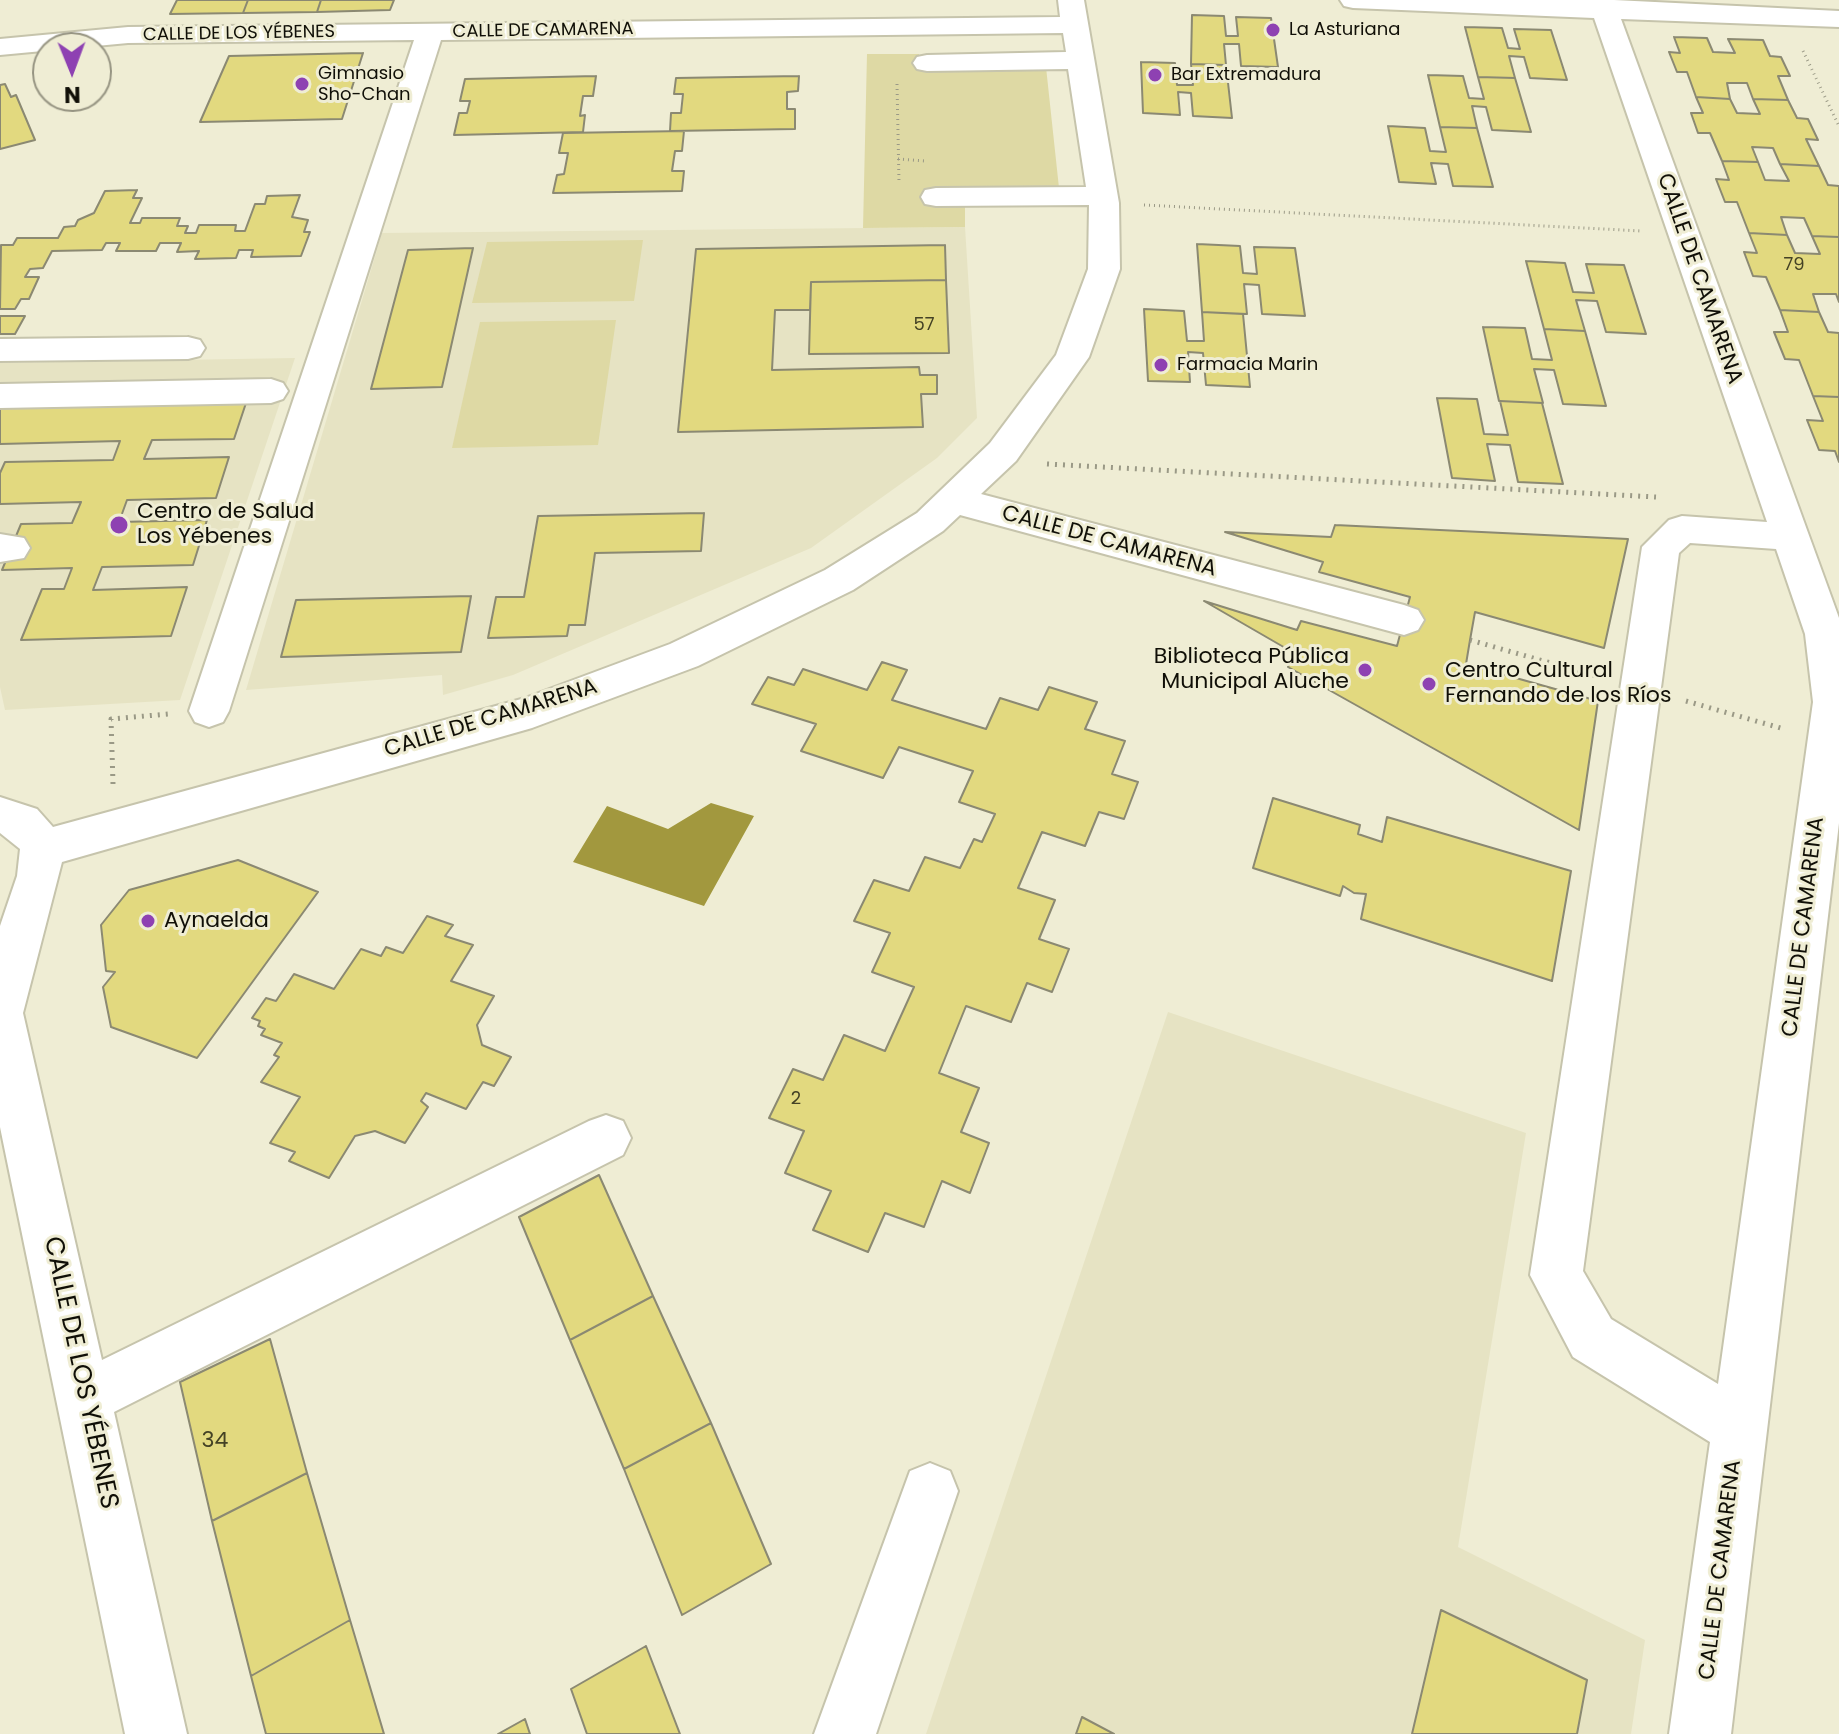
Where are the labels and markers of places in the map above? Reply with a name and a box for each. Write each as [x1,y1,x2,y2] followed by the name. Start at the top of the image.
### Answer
[1289,19,1400,41] place label: La Asturiana
[1264,21,1282,39] marker: La Asturiana
[318,63,411,106] place label: Gimnasio Sho-Chan
[1171,64,1321,86] place label: Bar Extremadura
[1146,66,1164,84] marker: Bar Extremadura
[293,75,311,93] marker: Gimnasio Sho-Chan
[1177,354,1318,376] place label: Farmacia Marin
[1152,356,1170,374] marker: Farmacia Marin
[137,499,314,550] place label: Centro de Salud Los Yébenes
[108,514,130,536] marker: Centro de Salud Los Yébenes
[1154,644,1349,696] place label: Biblioteca Pública Municipal Aluche
[1445,658,1671,710] place label: Centro Cultural Fernando de los Ríos
[1356,661,1374,679] marker: Biblioteca Pública Municipal Aluche
[1420,675,1438,693] marker: Centro Cultural Fernando de los Ríos
[164,908,269,934] place label: Aynaelda
[139,912,157,930] marker: Aynaelda

